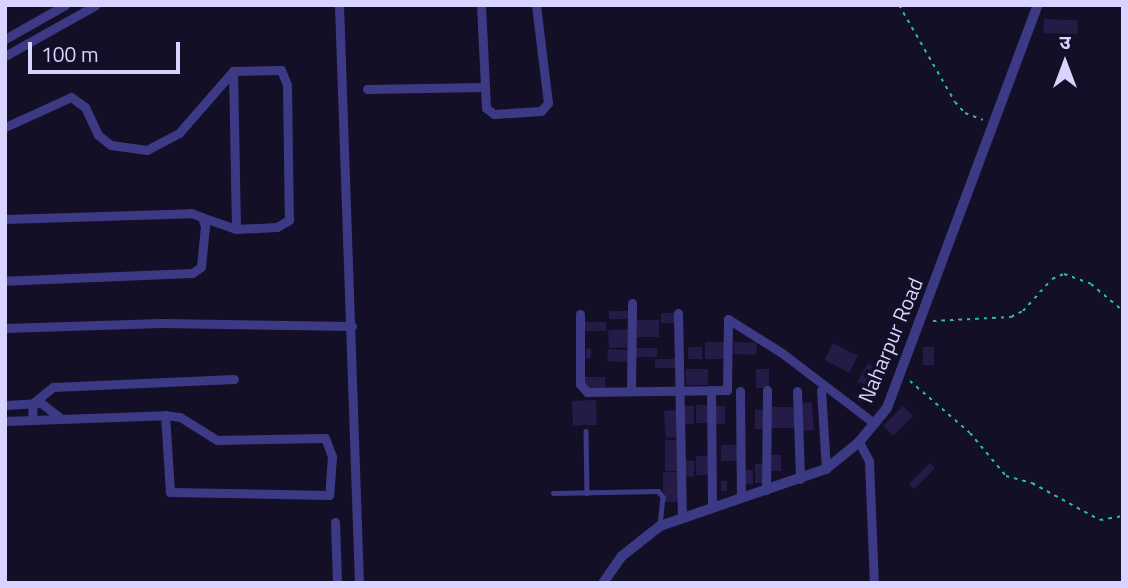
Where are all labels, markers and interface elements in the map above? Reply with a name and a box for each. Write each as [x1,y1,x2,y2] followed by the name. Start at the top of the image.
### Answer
[1059,27,1071,56] text: उ
[32,28,184,72] scale bar
[1030,28,1100,98] north arrow
[41,38,98,70] text: 100 m
[852,274,928,406] street label: Naharpur Road

